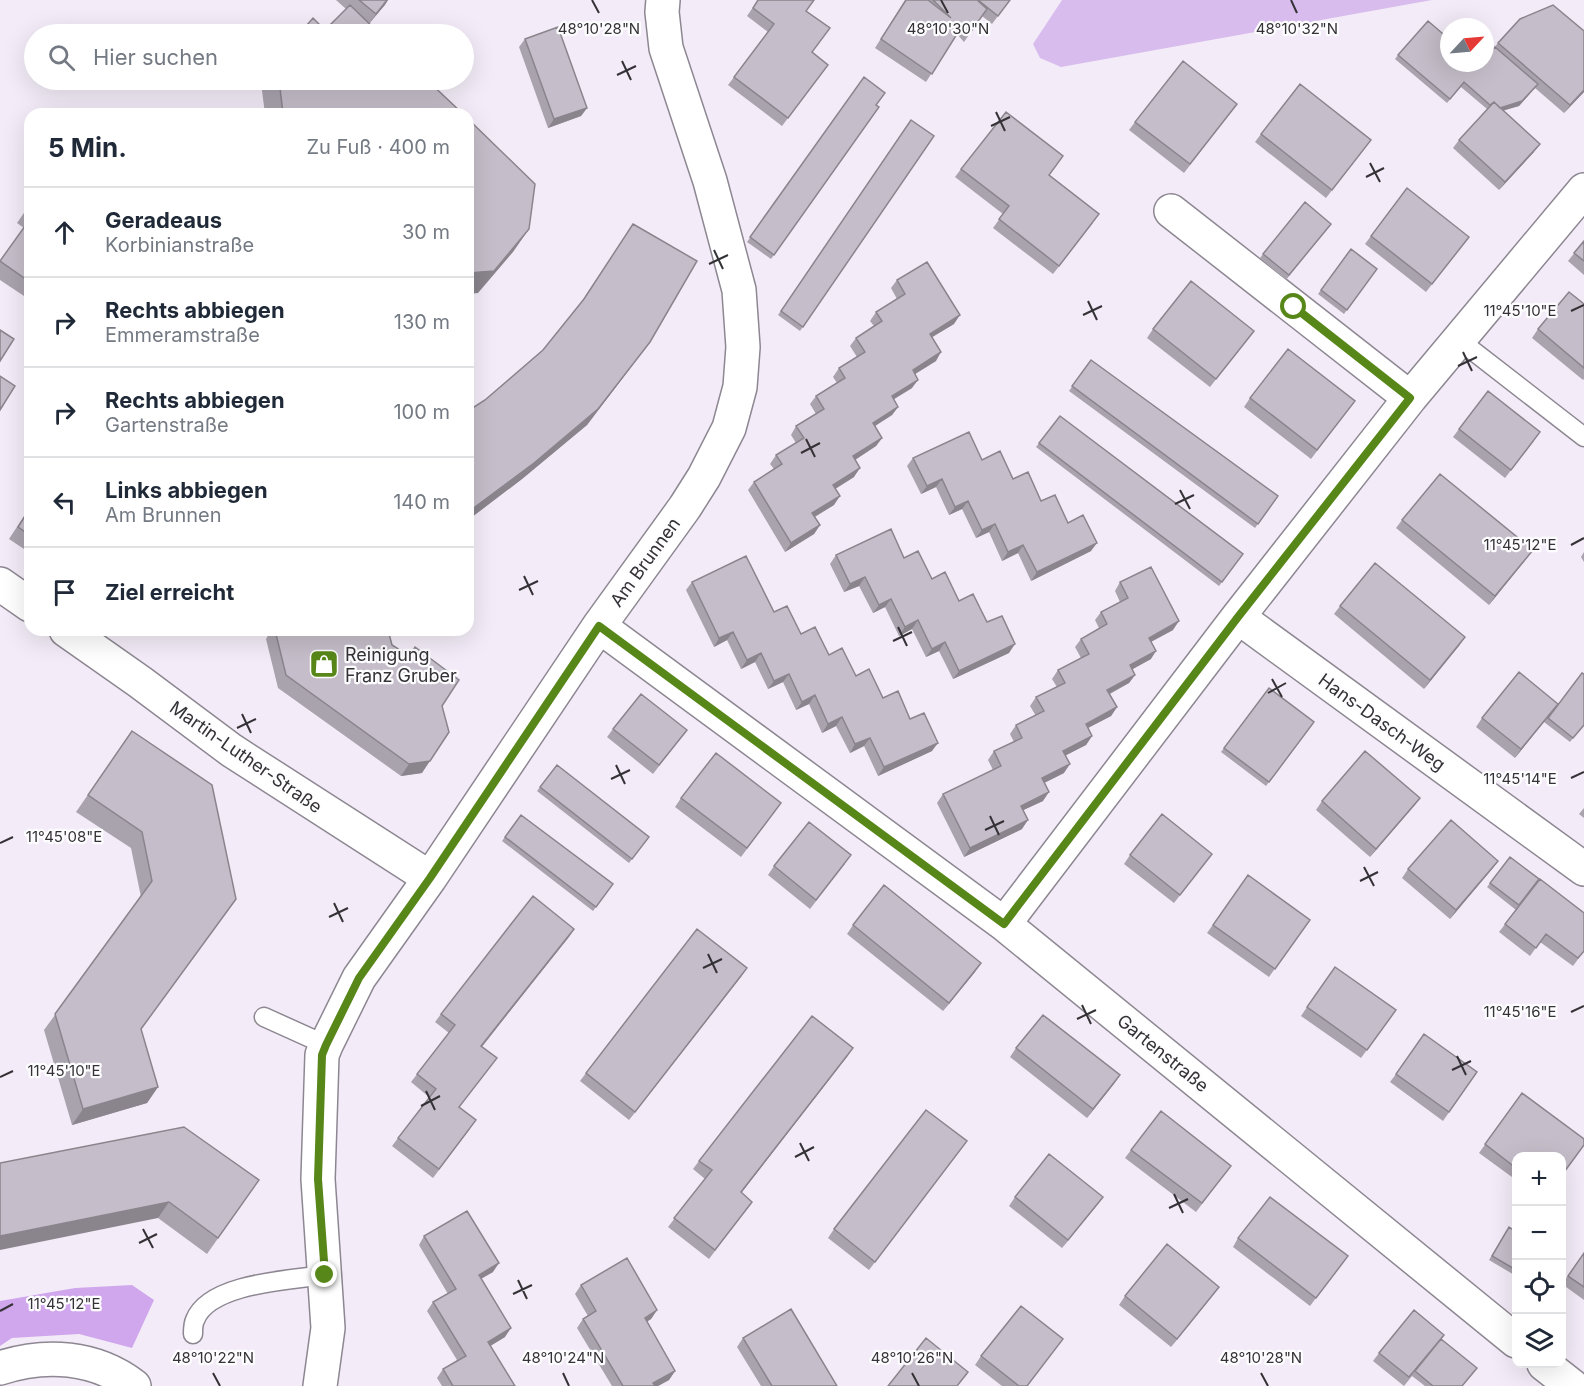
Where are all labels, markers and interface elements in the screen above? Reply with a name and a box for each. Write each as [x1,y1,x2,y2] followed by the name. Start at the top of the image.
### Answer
[1440,18,1494,72] north arrow
[558,19,640,38] text: 48°10'28"N
[907,19,989,38] text: 48°10'30"N
[1256,19,1338,38] text: 48°10'32"N
[24,24,474,90] search box
[45,41,78,74] icon: search
[93,44,218,70] text: Hier suchen
[48,132,127,163] text: 5 Min.
[306,135,450,159] text: Zu Fuß · 400 m
[105,207,222,233] text: Geradeaus
[48,216,81,249] icon: ahead
[402,220,450,244] text: 30 m
[105,233,254,257] text: Korbinianstraße
[1280,293,1306,319] route start
[105,297,285,323] text: Rechts abbiegen
[1483,301,1557,320] text: 11°45'10"E
[48,306,81,339] icon: right
[394,310,450,334] text: 130 m
[105,323,260,347] text: Emmeramstraße
[105,387,285,413] text: Rechts abbiegen
[48,396,81,429] icon: right
[393,400,450,424] text: 100 m
[105,413,229,437] text: Gartenstraße
[105,477,268,503] text: Links abbiegen
[48,486,81,519] icon: left
[393,490,450,514] text: 140 m
[105,503,222,527] text: Am Brunnen
[606,513,684,611] street label: Am Brunnen
[1484,535,1556,554] text: 11°45'12"E
[48,576,81,609] icon: arrive
[105,579,234,605] text: Ziel erreicht
[345,644,457,686] place label: Reinigung Franz Gruber
[308,648,340,680] shop icon: Reinigung Franz Gruber
[1315,669,1449,775] street label: Hans-Dasch-Weg
[166,697,326,817] street label: Martin-Luther-Straße
[1483,769,1557,788] text: 11°45'14"E
[26,827,102,846] text: 11°45'08"E
[1483,1002,1557,1021] text: 11°45'16"E
[1113,1010,1213,1096] street label: Gartenstraße
[27,1061,101,1080] text: 11°45'10"E
[1512,1152,1566,1368] map controls
[1512,1152,1566,1206] button: +
[1512,1206,1566,1260] button: −
[1512,1260,1566,1314] button: locate
[311,1261,337,1287] route end
[28,1294,100,1313] text: 11°45'12"E
[1512,1314,1566,1368] button: layers
[172,1348,254,1367] text: 48°10'22"N
[522,1348,604,1367] text: 48°10'24"N
[871,1348,953,1367] text: 48°10'26"N
[1220,1348,1302,1367] text: 48°10'28"N

